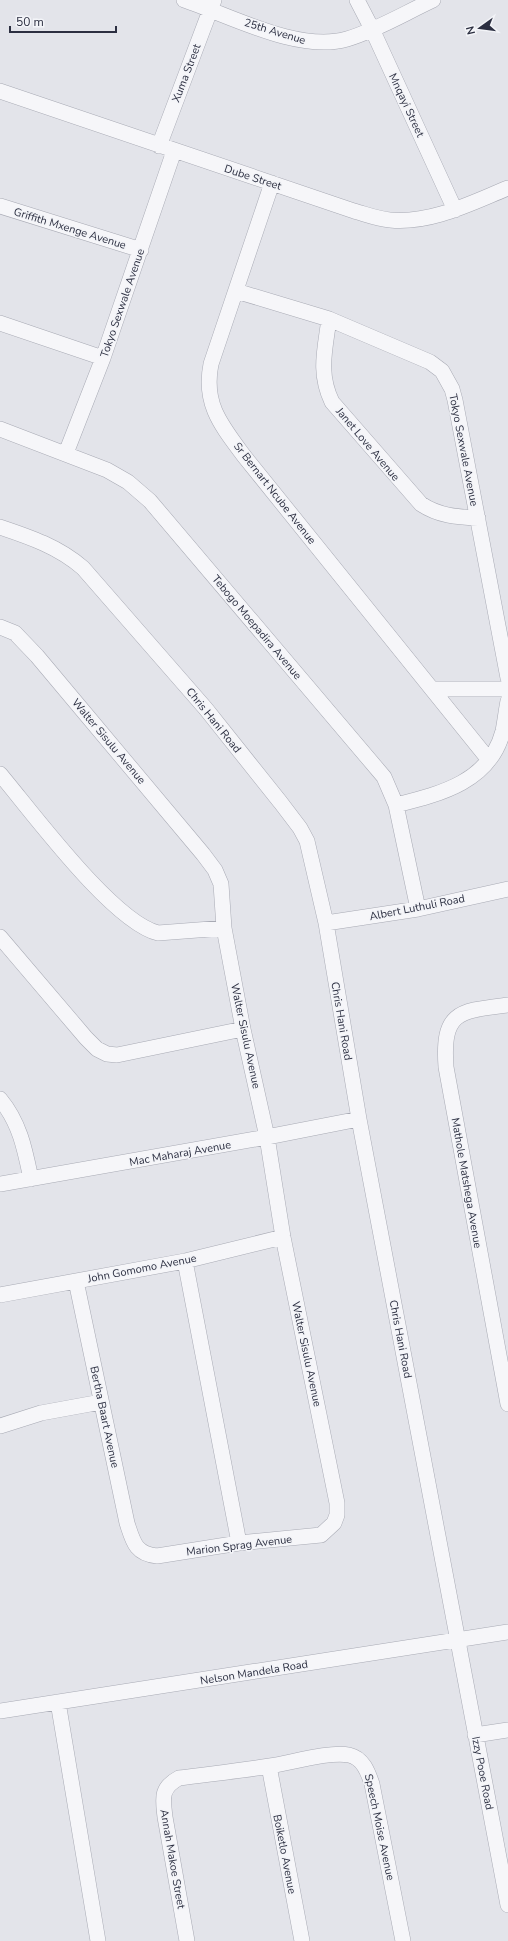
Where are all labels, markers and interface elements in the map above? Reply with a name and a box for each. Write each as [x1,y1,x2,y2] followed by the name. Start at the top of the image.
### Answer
[10,8,116,34] scale bar
[460,8,500,48] north arrow
[16,14,44,30] text: 50 m
[242,15,308,48] street label: 25th Avenue
[463,24,479,36] text: N
[168,42,205,105] street label: Xuma Street
[385,71,428,140] street label: Mnqayi Street
[222,161,284,194] street label: Dube Street
[12,204,128,253] street label: Griffith Mxenge Avenue
[97,247,148,360] street label: Tokyo Sexwale Avenue
[445,393,482,508] street label: Tokyo Sexwale Avenue
[332,404,403,484] street label: Janet Love Avenue
[230,439,319,548] street label: Sr Bernart Ncube Avenue
[208,572,305,683] street label: Tebogo Moepadira Avenue
[183,685,245,756] street label: Chris Hani Road
[68,695,149,787] street label: Walter Sisulu Avenue
[368,891,466,924] street label: Albert Luthuli Road
[327,981,356,1062] street label: Chris Hani Road
[227,982,264,1090] street label: Walter Sisulu Avenue
[448,1117,485,1250] street label: Mathole Matshega Avenue
[128,1137,232,1170] street label: Mac Maharaj Avenue
[85,1251,198,1287] street label: John Gomomo Avenue
[386,1299,415,1380] street label: Chris Hani Road
[288,1300,325,1408] street label: Walter Sisulu Avenue
[86,1365,123,1470] street label: Bertha Baart Avenue
[185,1532,293,1559] street label: Marion Sprag Avenue
[199,1657,309,1688] street label: Nelson Mandela Road
[468,1735,497,1811] street label: Izzy Pooe Road
[361,1772,398,1882] street label: Speech Moise Avenue
[156,1808,189,1910] street label: Annah Makoe Street
[269,1813,300,1895] street label: Boiketlo Avenue

